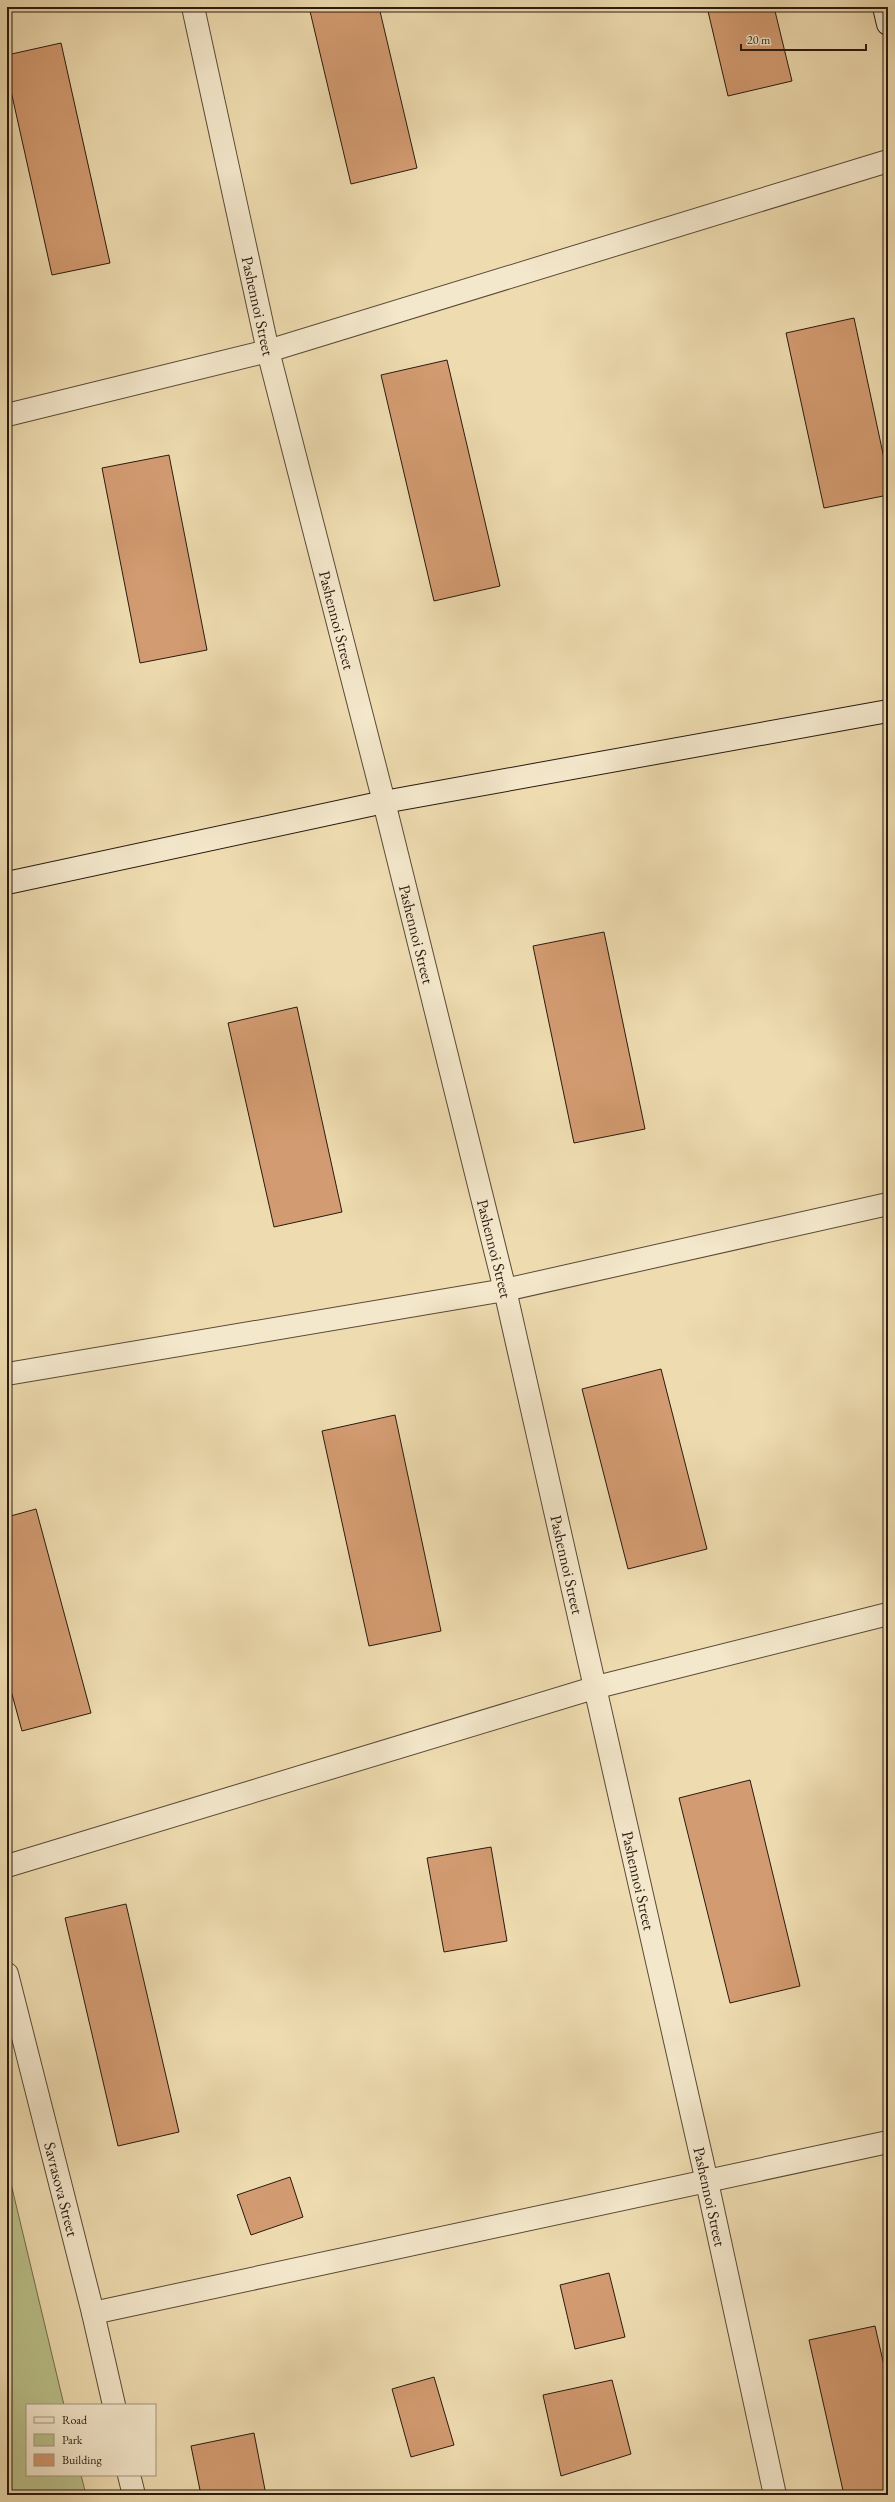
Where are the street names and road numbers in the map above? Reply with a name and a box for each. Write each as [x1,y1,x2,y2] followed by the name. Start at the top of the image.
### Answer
[237,254,279,358] street label: Pashennoi Street
[314,569,360,672] street label: Pashennoi Street
[394,883,439,986] street label: Pashennoi Street
[472,1197,517,1300] street label: Pashennoi Street
[545,1513,588,1616] street label: Pashennoi Street
[617,1829,660,1932] street label: Pashennoi Street
[39,2140,83,2239] street label: Savrasova Street
[688,2145,731,2248] street label: Pashennoi Street

